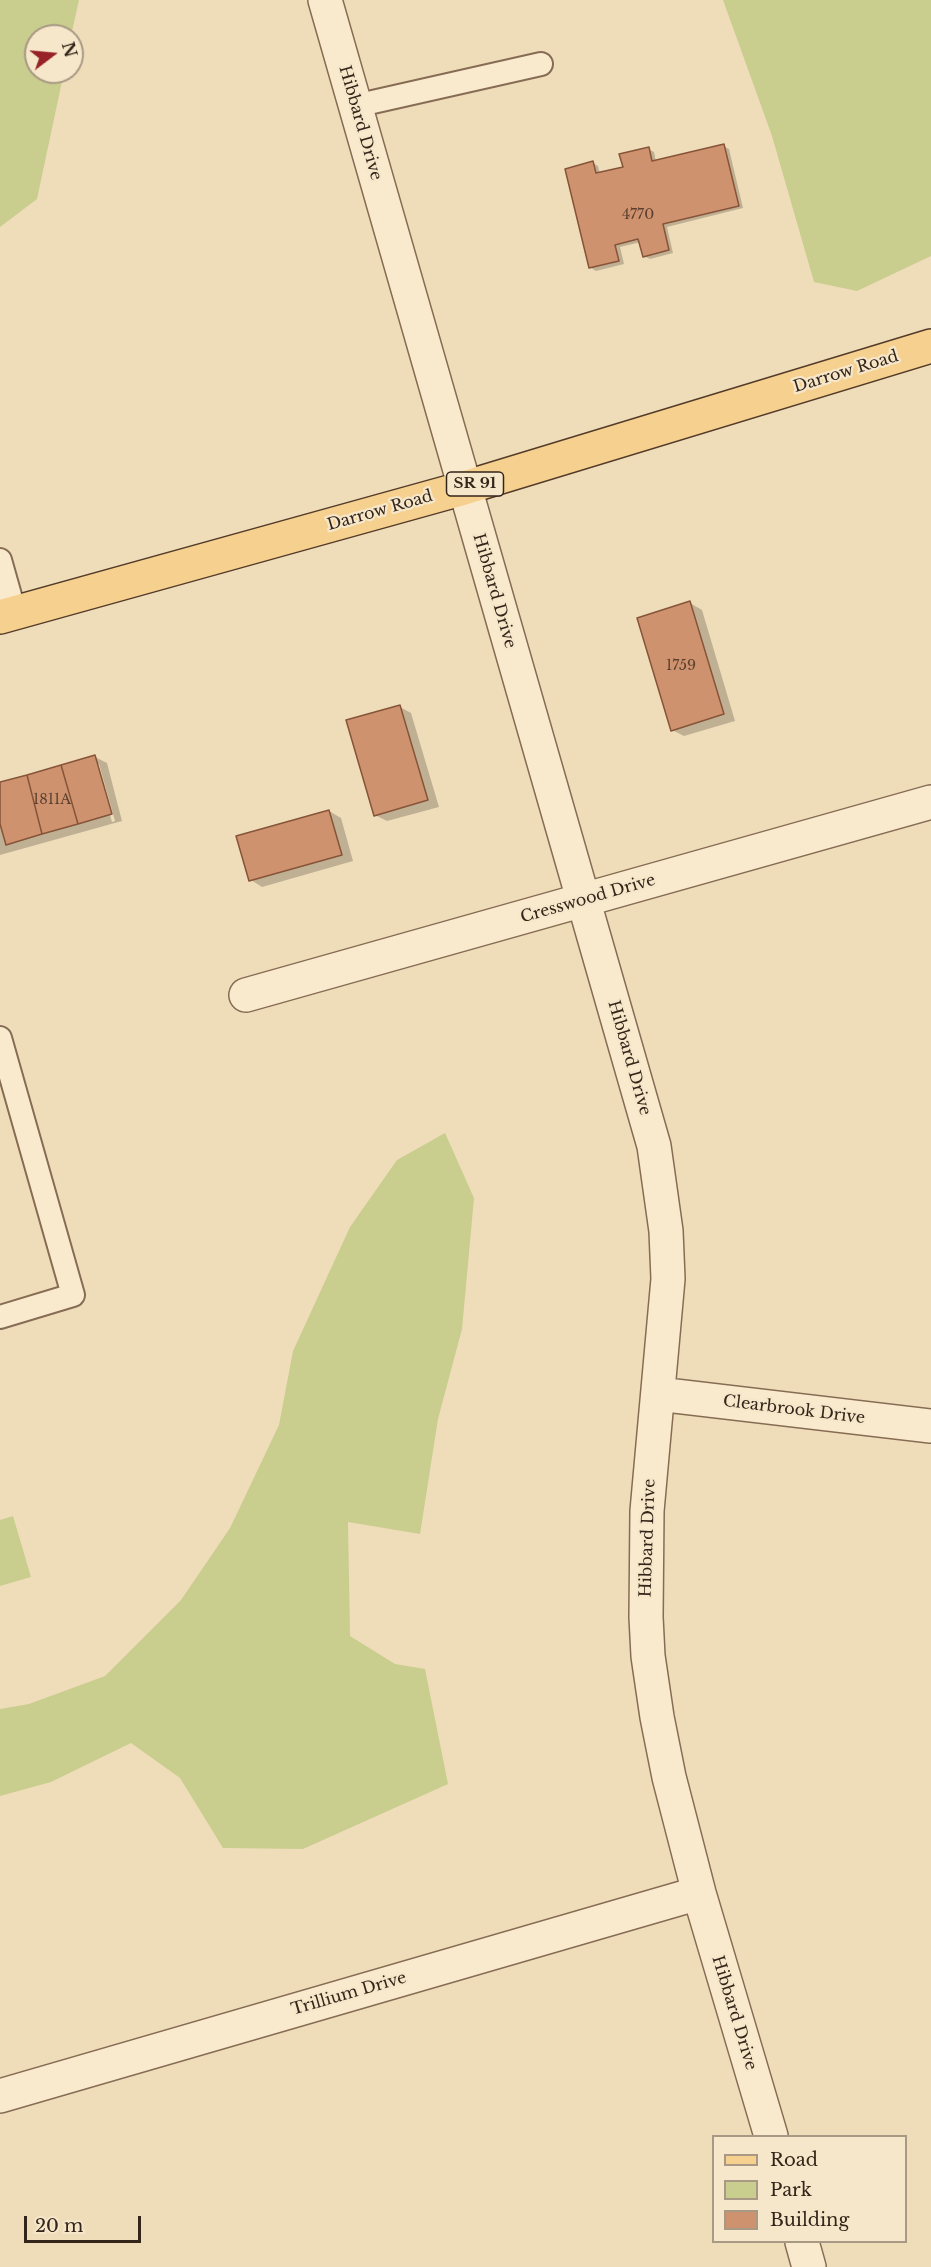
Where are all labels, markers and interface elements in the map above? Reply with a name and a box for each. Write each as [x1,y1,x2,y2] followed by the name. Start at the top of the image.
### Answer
[24,24,84,84] north arrow
[58,40,81,60] text: N
[334,63,386,183] street label: Hibbard Drive
[622,207,654,223] house number: 4770
[791,347,901,397] street label: Darrow Road
[446,472,504,496] road number: SR 91
[325,487,435,535] street label: Darrow Road
[468,531,520,651] street label: Hibbard Drive
[666,658,696,674] house number: 1759
[33,792,71,808] house number: 1811A
[518,871,658,927] street label: Cresswood Drive
[603,998,655,1118] street label: Hibbard Drive
[722,1392,866,1428] street label: Clearbrook Drive
[636,1478,660,1598] street label: Hibbard Drive
[707,1953,761,2073] street label: Hibbard Drive
[289,1968,409,2020] street label: Trillium Drive
[712,2135,907,2243] legend
[770,2149,818,2171] text: Road
[770,2179,812,2201] text: Park
[27,2204,144,2242] scale bar
[770,2209,849,2231] text: Building
[35,2215,83,2237] text: 20 m

